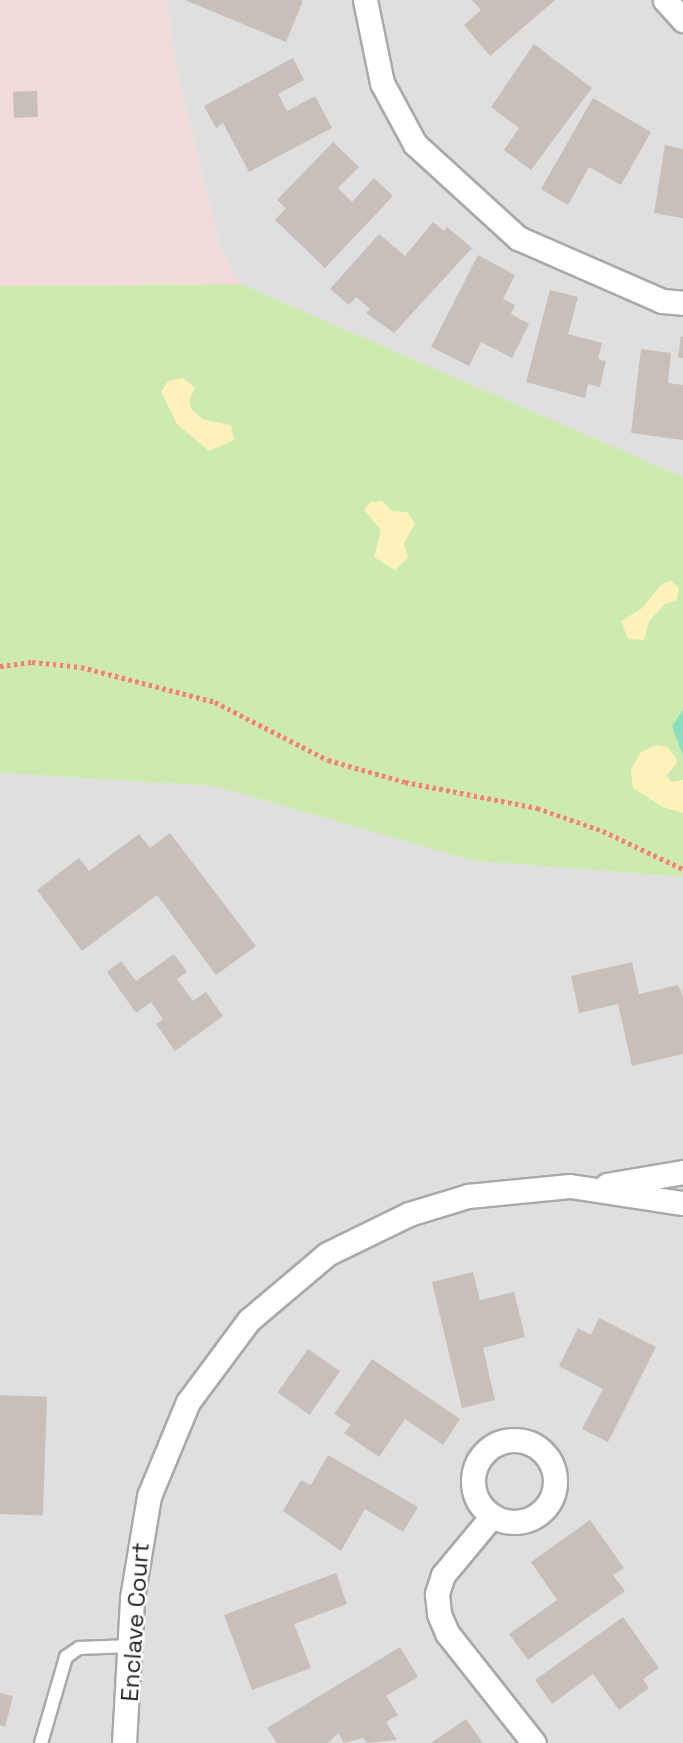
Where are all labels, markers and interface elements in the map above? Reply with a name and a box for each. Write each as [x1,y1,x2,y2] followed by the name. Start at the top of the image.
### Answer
[115,1541,155,1703] street label: Enclave Court

